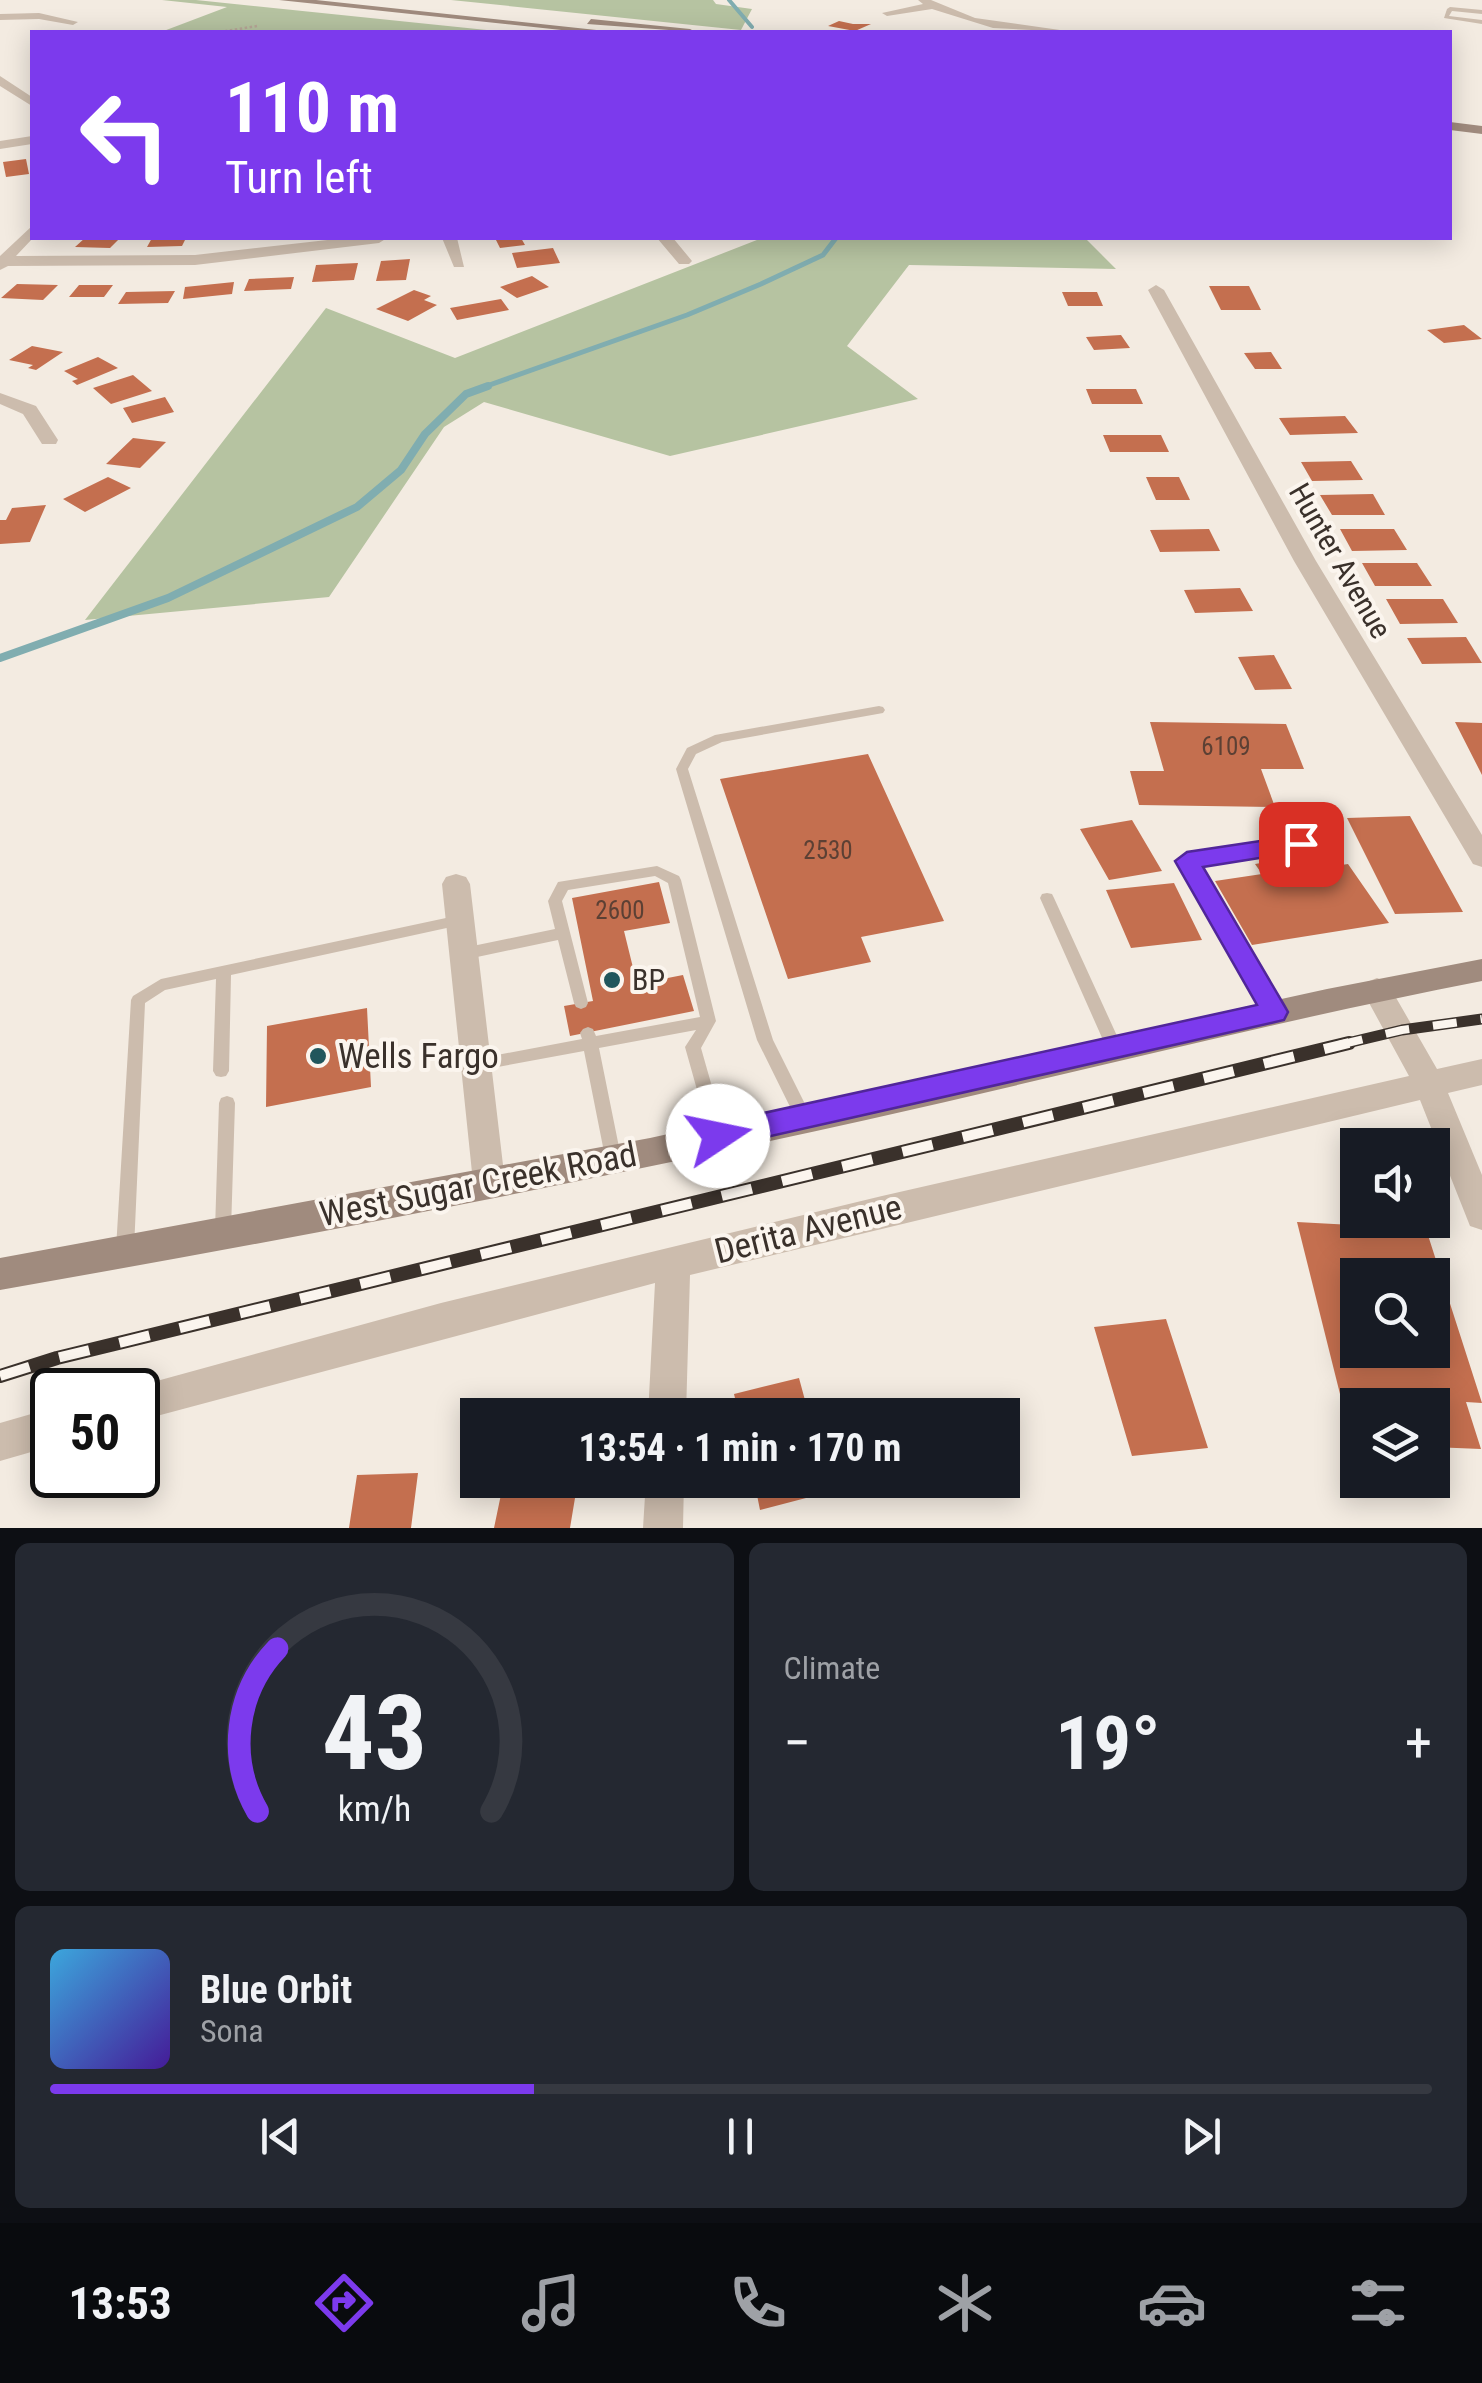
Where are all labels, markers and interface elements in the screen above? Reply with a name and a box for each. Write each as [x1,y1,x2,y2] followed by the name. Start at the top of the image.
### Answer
[225,67,399,149] text: 110 m
[60,70,190,200] icon: left
[225,151,373,204] text: Turn left
[1282,477,1399,644] street label: Hunter Avenue
[1201,732,1251,761] house number: 6109
[1259,802,1344,887] pin
[1274,817,1329,872] icon: arrive
[803,836,853,865] house number: 2530
[595,896,645,925] house number: 2600
[632,962,665,997] place label: BP
[601,969,623,991] marker: BP
[338,1036,499,1077] place label: Wells Fargo
[307,1045,329,1067] marker: Wells Fargo
[666,1084,770,1188] position arrow
[1340,1128,1450,1498] map controls
[1340,1128,1450,1238] button: sound
[316,1134,640,1235] street label: West Sugar Creek Road
[710,1186,906,1272] street label: Derita Avenue
[1340,1258,1450,1368] button: search
[30,1368,160,1498] speed limit sign: 50
[1340,1388,1450,1498] button: layers
[579,1426,901,1470] text: 13:54 · 1 min · 170 m
[784,1649,880,1687] text: Climate
[322,1673,427,1794] text: 43
[1055,1699,1160,1787] text: 19°
[784,1711,811,1775] text: −
[1405,1711,1432,1775] text: +
[337,1788,411,1830] text: km/h
[200,1968,352,2012] text: Blue Orbit
[200,2012,263,2050] text: Sona
[253,2109,308,2164] icon: previous
[713,2109,768,2164] icon: pause
[1174,2109,1229,2164] icon: next
[309,2268,379,2338] icon: directions
[516,2268,586,2338] icon: music
[723,2268,793,2338] icon: phone
[930,2268,1000,2338] icon: climate
[1137,2268,1207,2338] icon: car
[1343,2268,1413,2338] icon: filters
[68,2277,172,2330] text: 13:53

